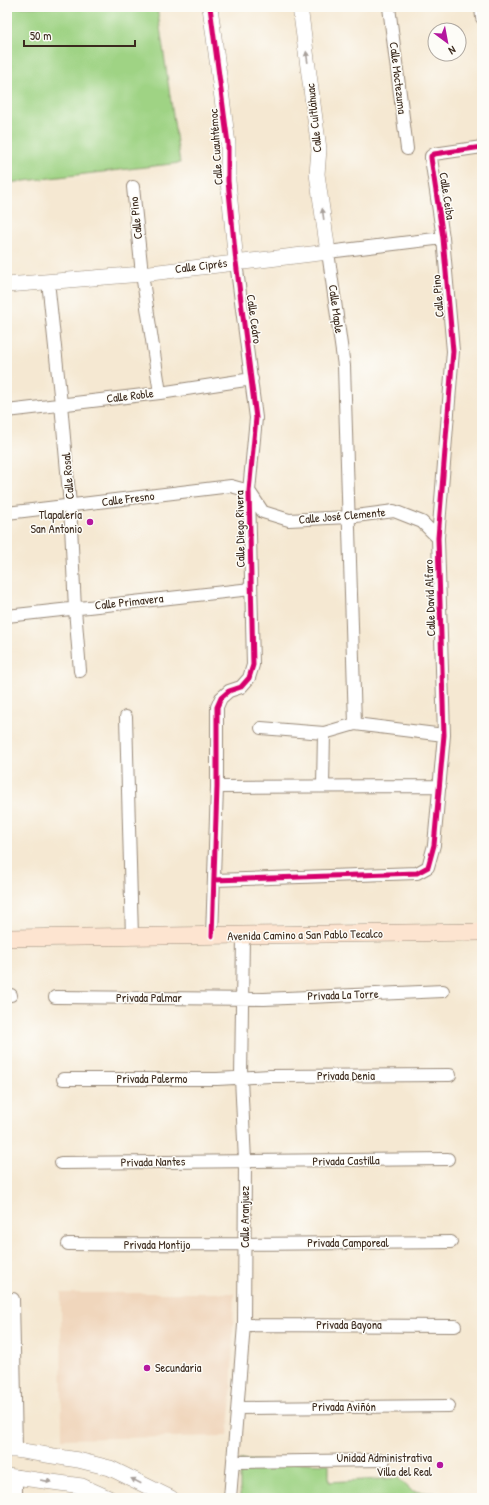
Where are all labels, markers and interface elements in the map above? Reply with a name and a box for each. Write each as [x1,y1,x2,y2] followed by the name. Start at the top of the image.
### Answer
[24,22,135,48] scale bar
[427,22,467,62] north arrow
[30,27,51,44] text: 50 m
[386,41,411,115] street label: Calle Moctezuma
[446,43,458,58] text: N
[304,51,310,63] one-way arrow
[301,82,326,153] street label: Calle Cuitláhuac
[204,108,227,186] street label: Calle Cuauhtémoc
[435,171,460,221] street label: Calle Ceiba
[125,196,146,240] street label: Calle Pino
[320,207,326,220] one-way arrow
[174,254,228,277] street label: Calle Ciprés
[427,274,448,318] street label: Calle Pino
[325,284,348,335] street label: Calle Maple
[243,293,266,345] street label: Calle Cedro
[105,384,155,407] street label: Calle Roble
[57,451,78,500] street label: Calle Rosal
[101,487,155,510] street label: Calle Fresno
[230,490,249,568] street label: Calle Diego Rivera
[298,503,386,528] street label: Calle José Clemente
[30,506,82,537] place label: Tlapalería San Antonio
[85,517,95,527] marker: Tlapalería San Antonio
[420,559,439,637] street label: Calle David Alfaro
[94,589,164,614] street label: Calle Primavera
[227,925,383,944] street label: Avenida Camino a San Pablo Tecalco
[307,985,379,1004] street label: Privada La Torre
[116,989,182,1006] street label: Privada Palmar
[317,1067,375,1084] street label: Privada Denia
[117,1070,188,1087] street label: Privada Palermo
[312,1151,380,1170] street label: Privada Castilla
[120,1152,186,1171] street label: Privada Nantes
[236,1186,253,1248] street label: Calle Aranjuez
[307,1234,390,1251] street label: Privada Camporeal
[124,1236,190,1253] street label: Privada Montijo
[316,1316,382,1333] street label: Privada Bayona
[155,1359,202,1376] place label: Secundaria
[142,1363,152,1373] marker: Secundaria
[312,1398,376,1415] street label: Privada Aviñón
[337,1449,433,1480] place label: Unidad Administrativa Villa del Real
[435,1460,445,1470] marker: Unidad Administrativa Villa del Real
[130,1477,142,1484] one-way arrow
[40,1478,52,1484] one-way arrow

